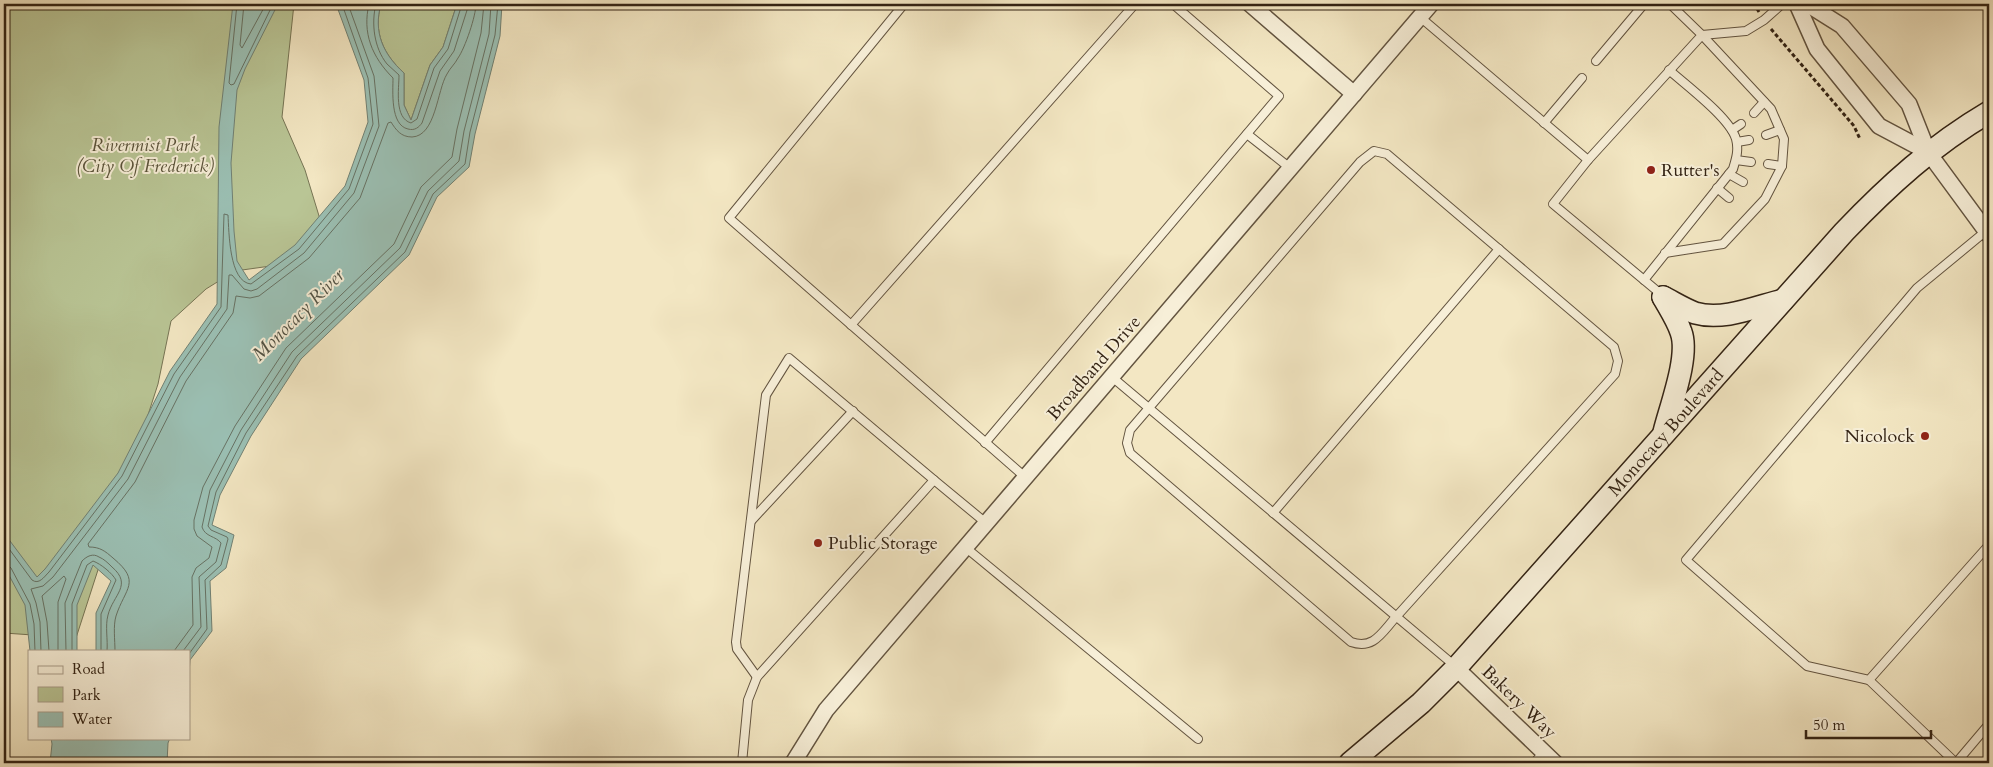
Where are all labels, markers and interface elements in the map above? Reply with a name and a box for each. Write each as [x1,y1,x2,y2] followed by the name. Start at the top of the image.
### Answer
[76,133,214,179] park label: Rivermist Park (City Of Frederick)
[1661,158,1720,183] place label: Rutter's
[1645,164,1657,176] marker: Rutter's
[246,262,351,367] water label: Monocacy River
[1041,310,1147,426] street label: Broadband Drive
[1602,363,1730,501] street label: Monocacy Boulevard
[1844,424,1915,449] place label: Nicolock
[1919,430,1931,442] marker: Nicolock
[828,531,938,556] place label: Public Storage
[812,537,824,549] marker: Public Storage
[28,650,190,740] legend
[72,659,105,679] text: Road
[1476,660,1563,745] street label: Bakery Way
[72,685,101,705] text: Park
[1806,707,1930,739] scale bar
[71,709,113,729] text: Water
[1813,715,1845,735] text: 50 m

